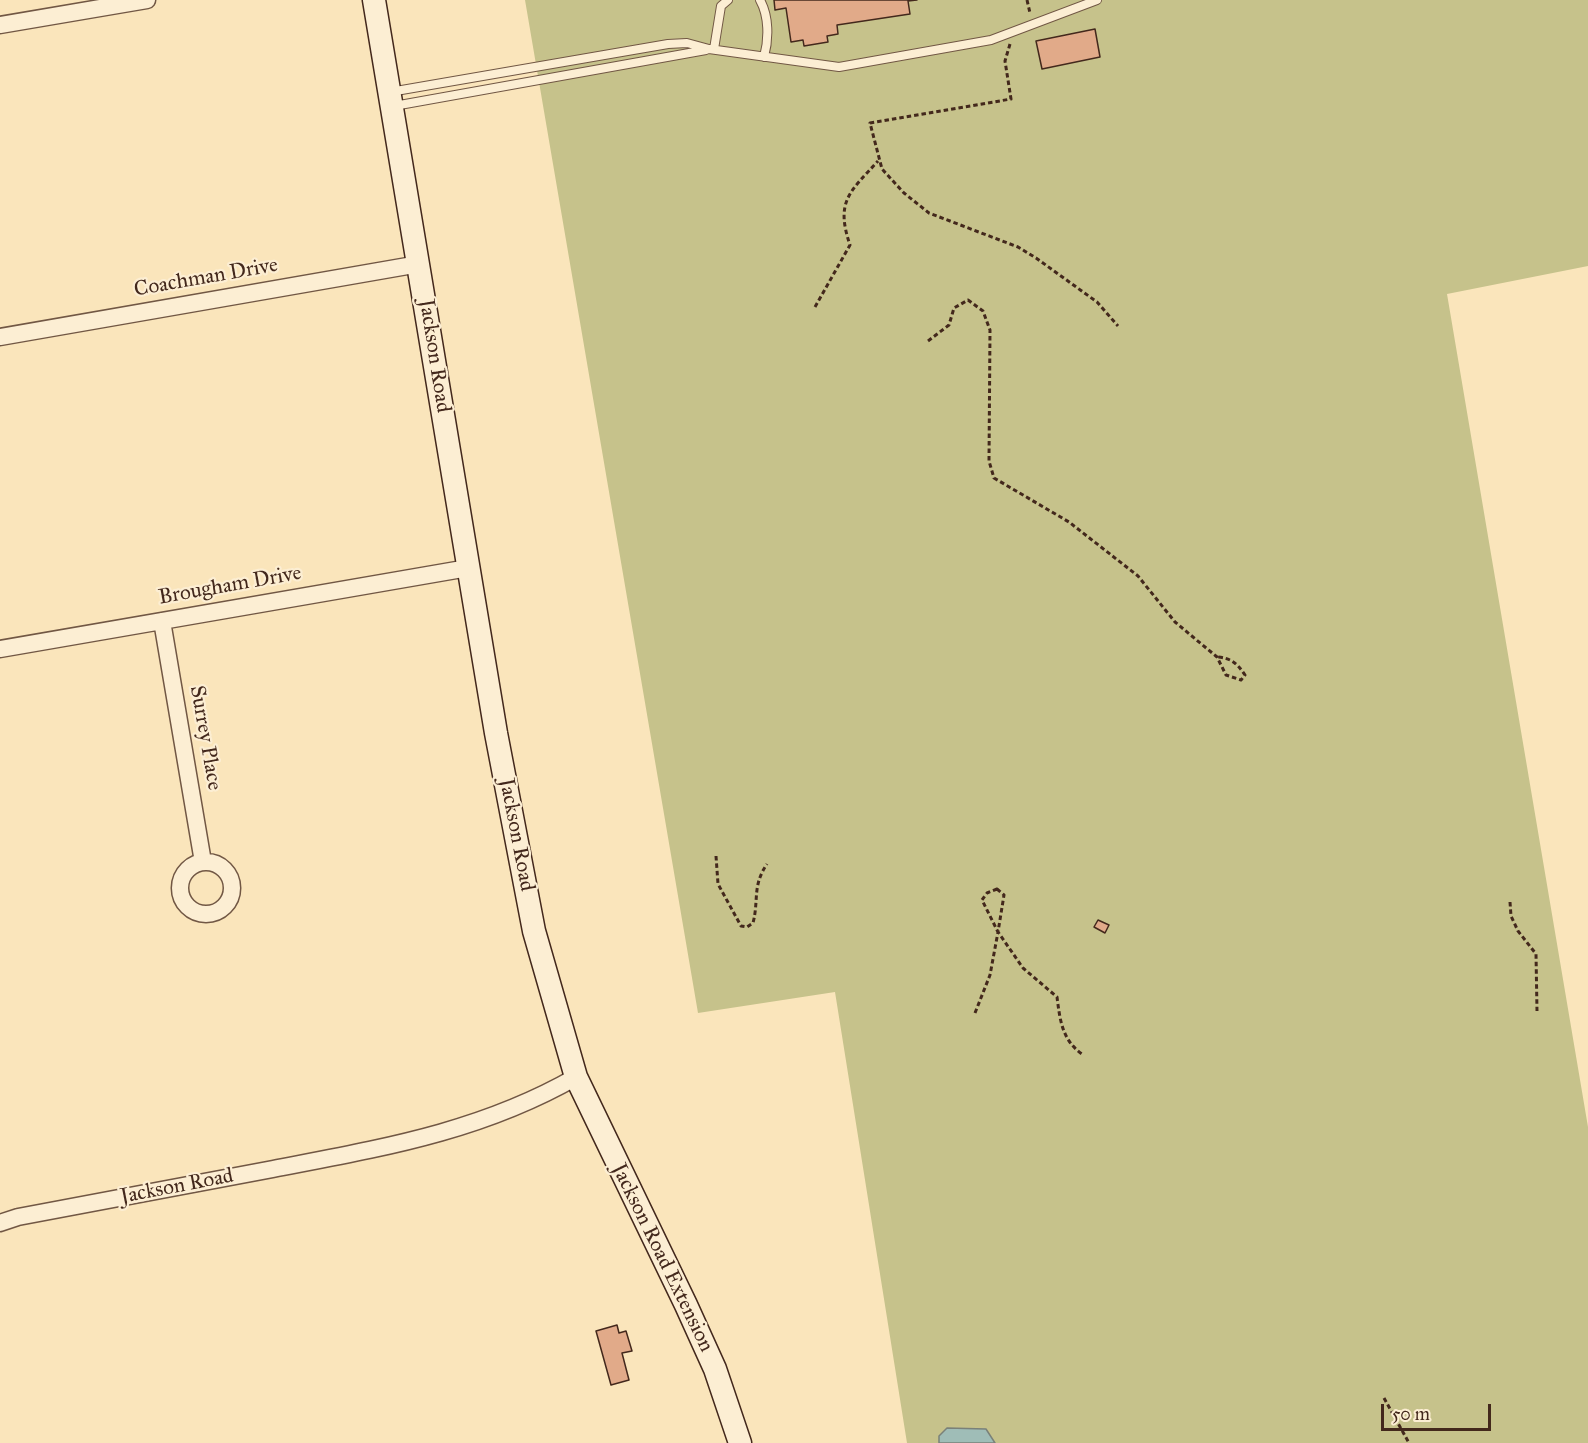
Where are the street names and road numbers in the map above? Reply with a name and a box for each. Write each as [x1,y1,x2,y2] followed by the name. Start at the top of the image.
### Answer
[132,253,280,303] street label: Coachman Drive
[413,297,455,415] street label: Jackson Road
[157,561,303,611] street label: Brougham Drive
[183,684,227,792] street label: Surrey Place
[493,776,539,894] street label: Jackson Road
[605,1160,719,1356] street label: Jackson Road Extension
[118,1164,236,1210] street label: Jackson Road

